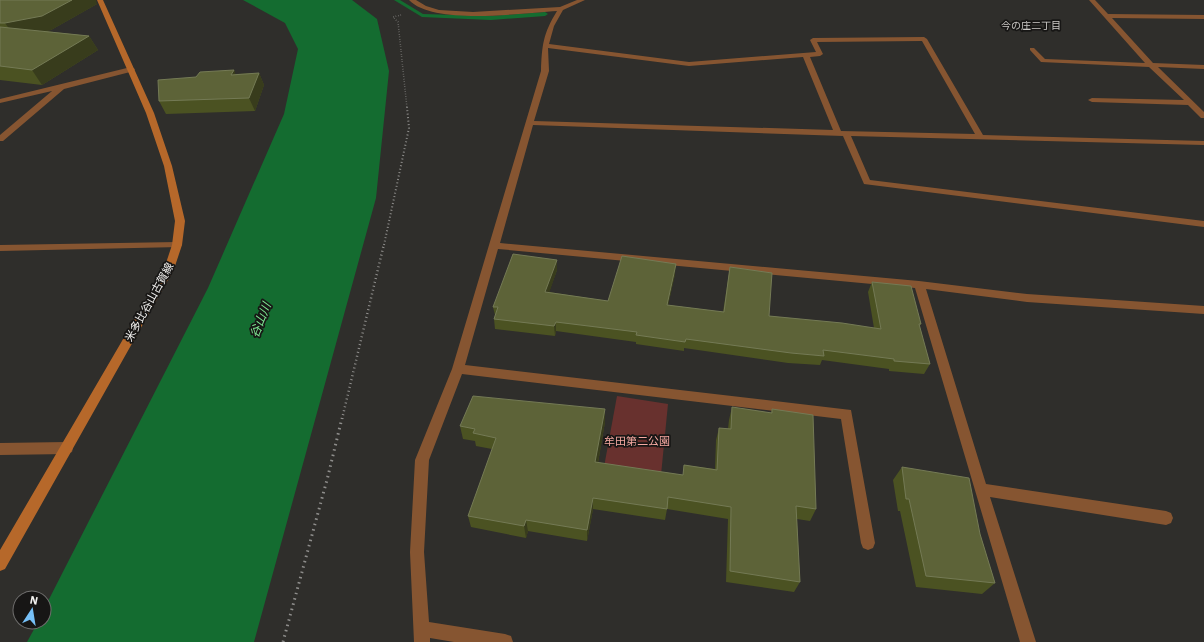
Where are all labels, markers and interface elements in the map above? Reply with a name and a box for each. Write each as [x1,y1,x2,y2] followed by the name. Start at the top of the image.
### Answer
[1001,19,1061,32] district label: 今の庄二丁目
[122,260,176,344] street label: 米多比谷山古賀線
[246,299,274,340] water label: 谷山川
[604,434,670,448] park label: 牟田第二公園
[12,590,52,630] north arrow
[29,593,39,608] text: N

